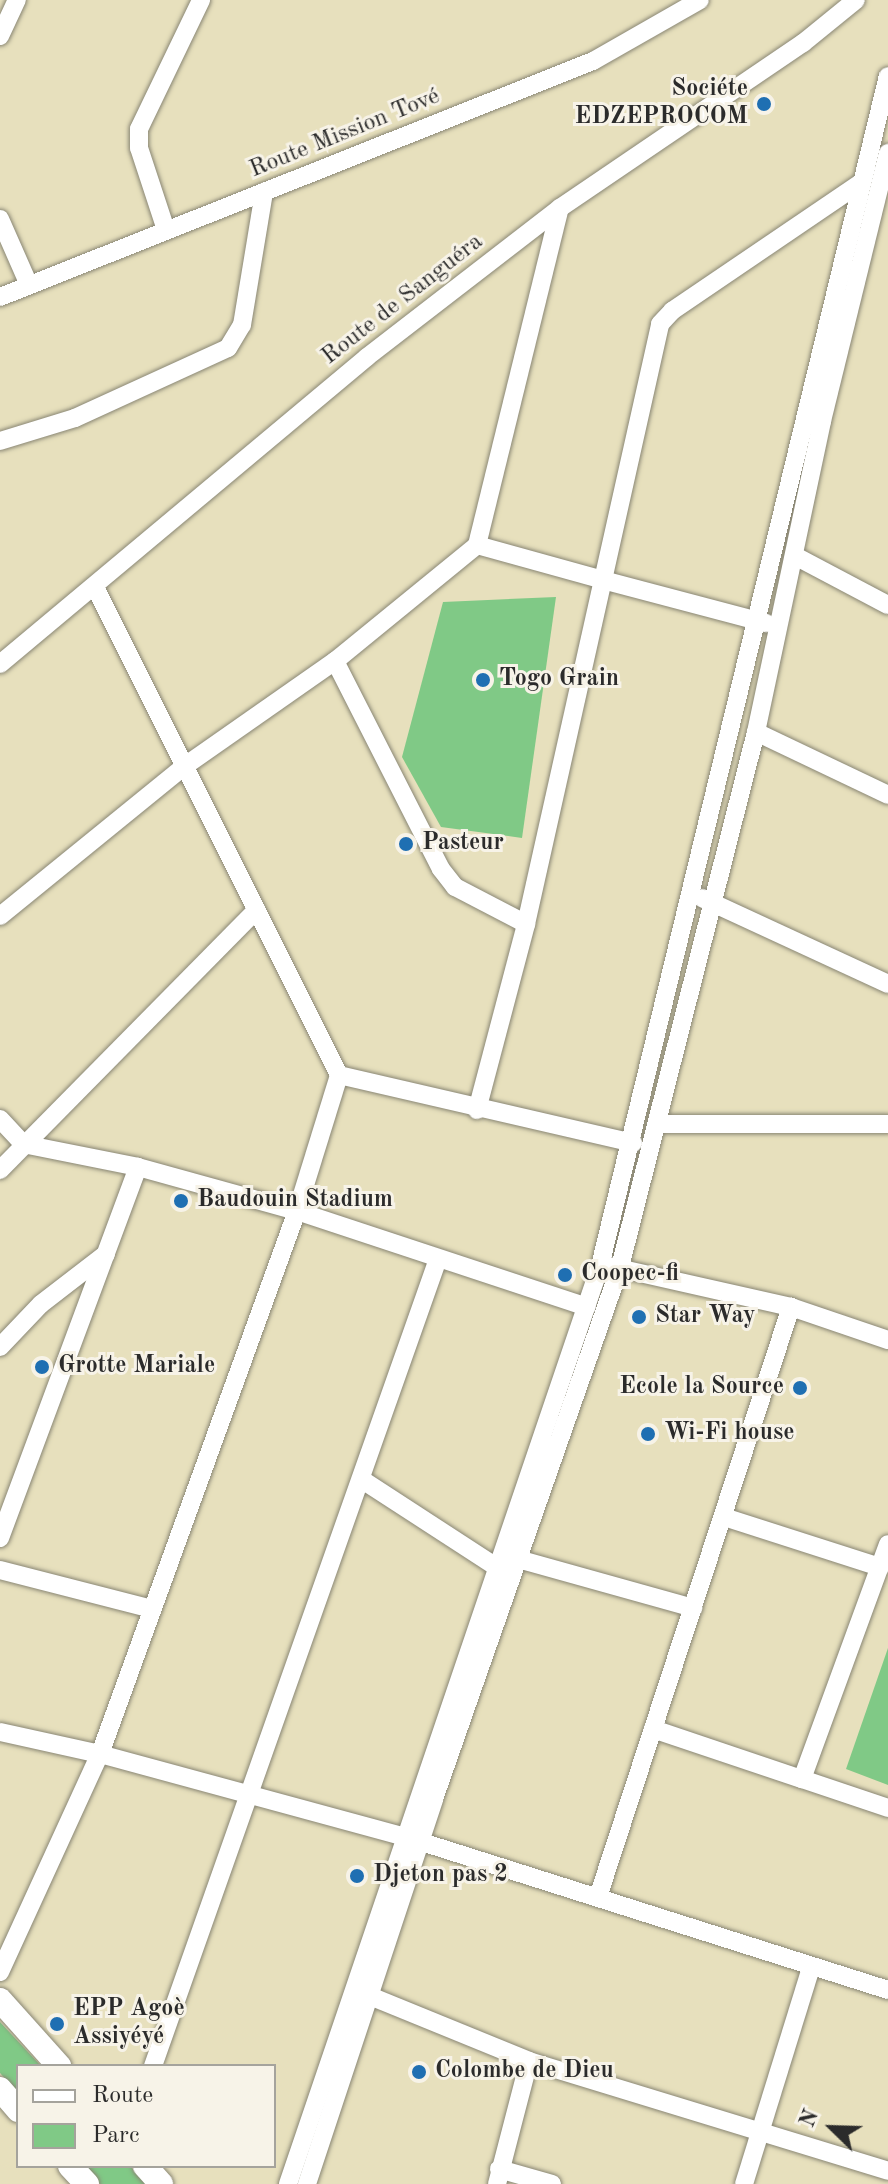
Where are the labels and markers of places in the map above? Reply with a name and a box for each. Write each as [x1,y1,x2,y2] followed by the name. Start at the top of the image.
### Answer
[575,76,748,132] place label: Sociéte EDZEPROCOM
[755,95,773,113] marker: Sociéte EDZEPROCOM
[499,666,619,694] place label: Togo Grain
[474,671,492,689] marker: Togo Grain
[422,830,504,858] place label: Pasteur
[397,835,415,853] marker: Pasteur
[197,1187,393,1215] place label: Baudouin Stadium
[172,1192,190,1210] marker: Baudouin Stadium
[581,1261,679,1289] place label: Coopec-fi
[556,1266,574,1284] marker: Coopec-fi
[655,1303,756,1331] place label: Star Way
[630,1308,648,1326] marker: Star Way
[58,1353,215,1381] place label: Grotte Mariale
[33,1358,51,1376] marker: Grotte Mariale
[619,1374,784,1402] place label: Ecole la Source
[791,1379,809,1397] marker: Ecole la Source
[664,1420,795,1448] place label: Wi-Fi house
[639,1425,657,1443] marker: Wi-Fi house
[373,1862,508,1890] place label: Djeton pas 2
[348,1867,366,1885] marker: Djeton pas 2
[73,1996,185,2052] place label: EPP Agoè Assiyéyé
[48,2015,66,2033] marker: EPP Agoè Assiyéyé
[435,2058,614,2086] place label: Colombe de Dieu
[410,2063,428,2081] marker: Colombe de Dieu

